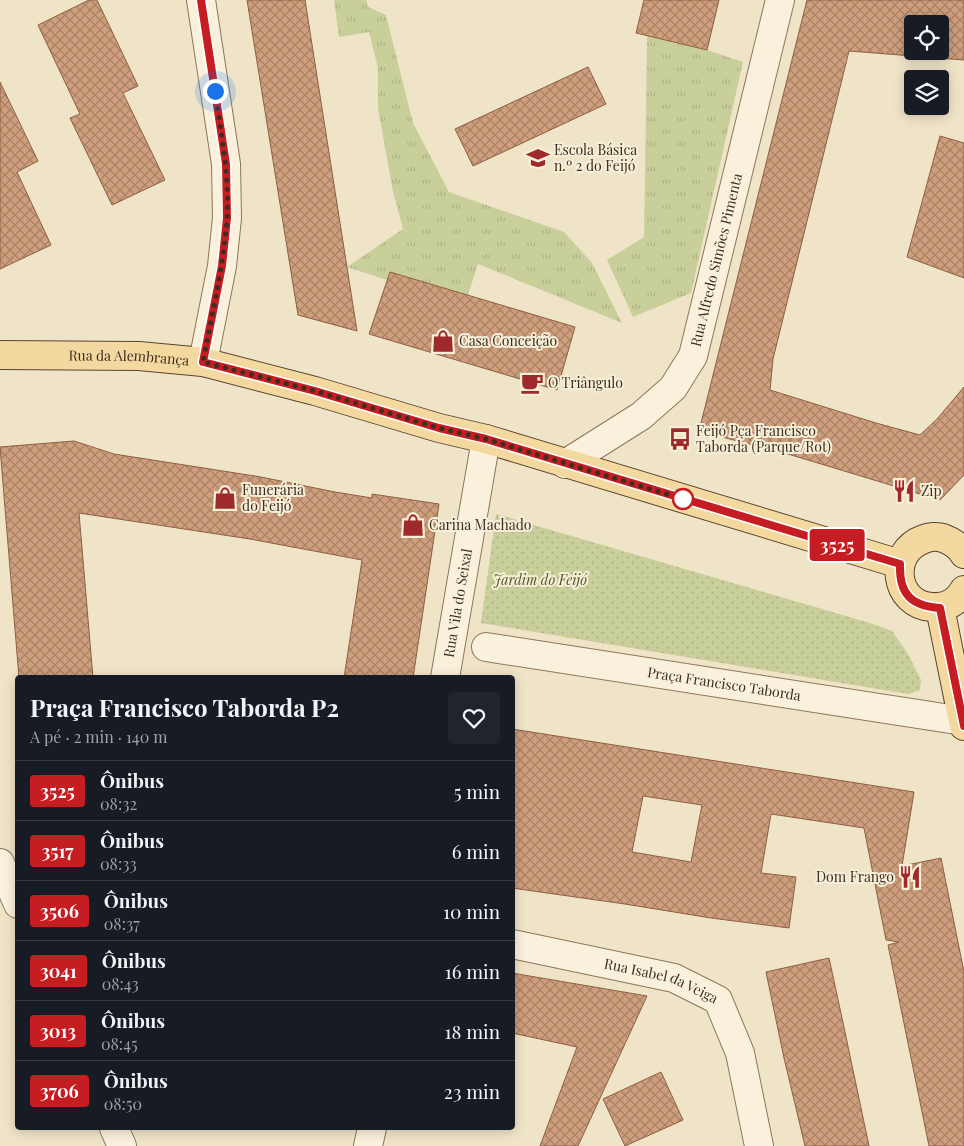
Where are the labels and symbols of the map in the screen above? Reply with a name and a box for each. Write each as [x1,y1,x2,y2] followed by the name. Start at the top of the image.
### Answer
[203,79,228,104] your location
[554,140,637,175] place label: Escola Básica n.º 2 do Feijó
[525,145,551,171] school or university icon: Escola Básica n.º 2 do Feijó
[686,171,746,348] street label: Rua Alfredo Simões Pimenta
[430,328,456,354] shop icon: Casa Conceição
[459,331,558,350] place label: Casa Conceição
[68,345,190,370] street label: Rua da Alembrança
[519,370,545,396] cafe icon: O Triângulo
[548,373,623,392] place label: O Triângulo
[696,421,831,456] place label: Feijó Pça Francisco Taborda (Parque/Rot)
[667,426,693,452] bus stop icon: Feijó Pça Francisco Taborda (Parque/Rot)
[891,478,917,504] restaurant icon: Zip
[242,480,304,515] place label: Funerária do Feijó
[921,481,942,500] place label: Zip
[212,485,238,511] shop icon: Funerária do Feijó
[672,488,694,510] unlabelled marker
[400,512,426,538] shop icon: Carina Machado
[429,515,532,534] place label: Carina Machado
[802,529,872,561] line badge: 3525
[439,547,476,659] street label: Rua Vila do Seixal
[493,570,588,589] park label: Jardim do Feijó
[646,662,802,705] street label: Praça Francisco Taborda
[897,864,923,890] restaurant icon: Dom Frango
[816,867,894,886] place label: Dom Frango
[602,954,722,1008] street label: Rua Isabel da Veiga

